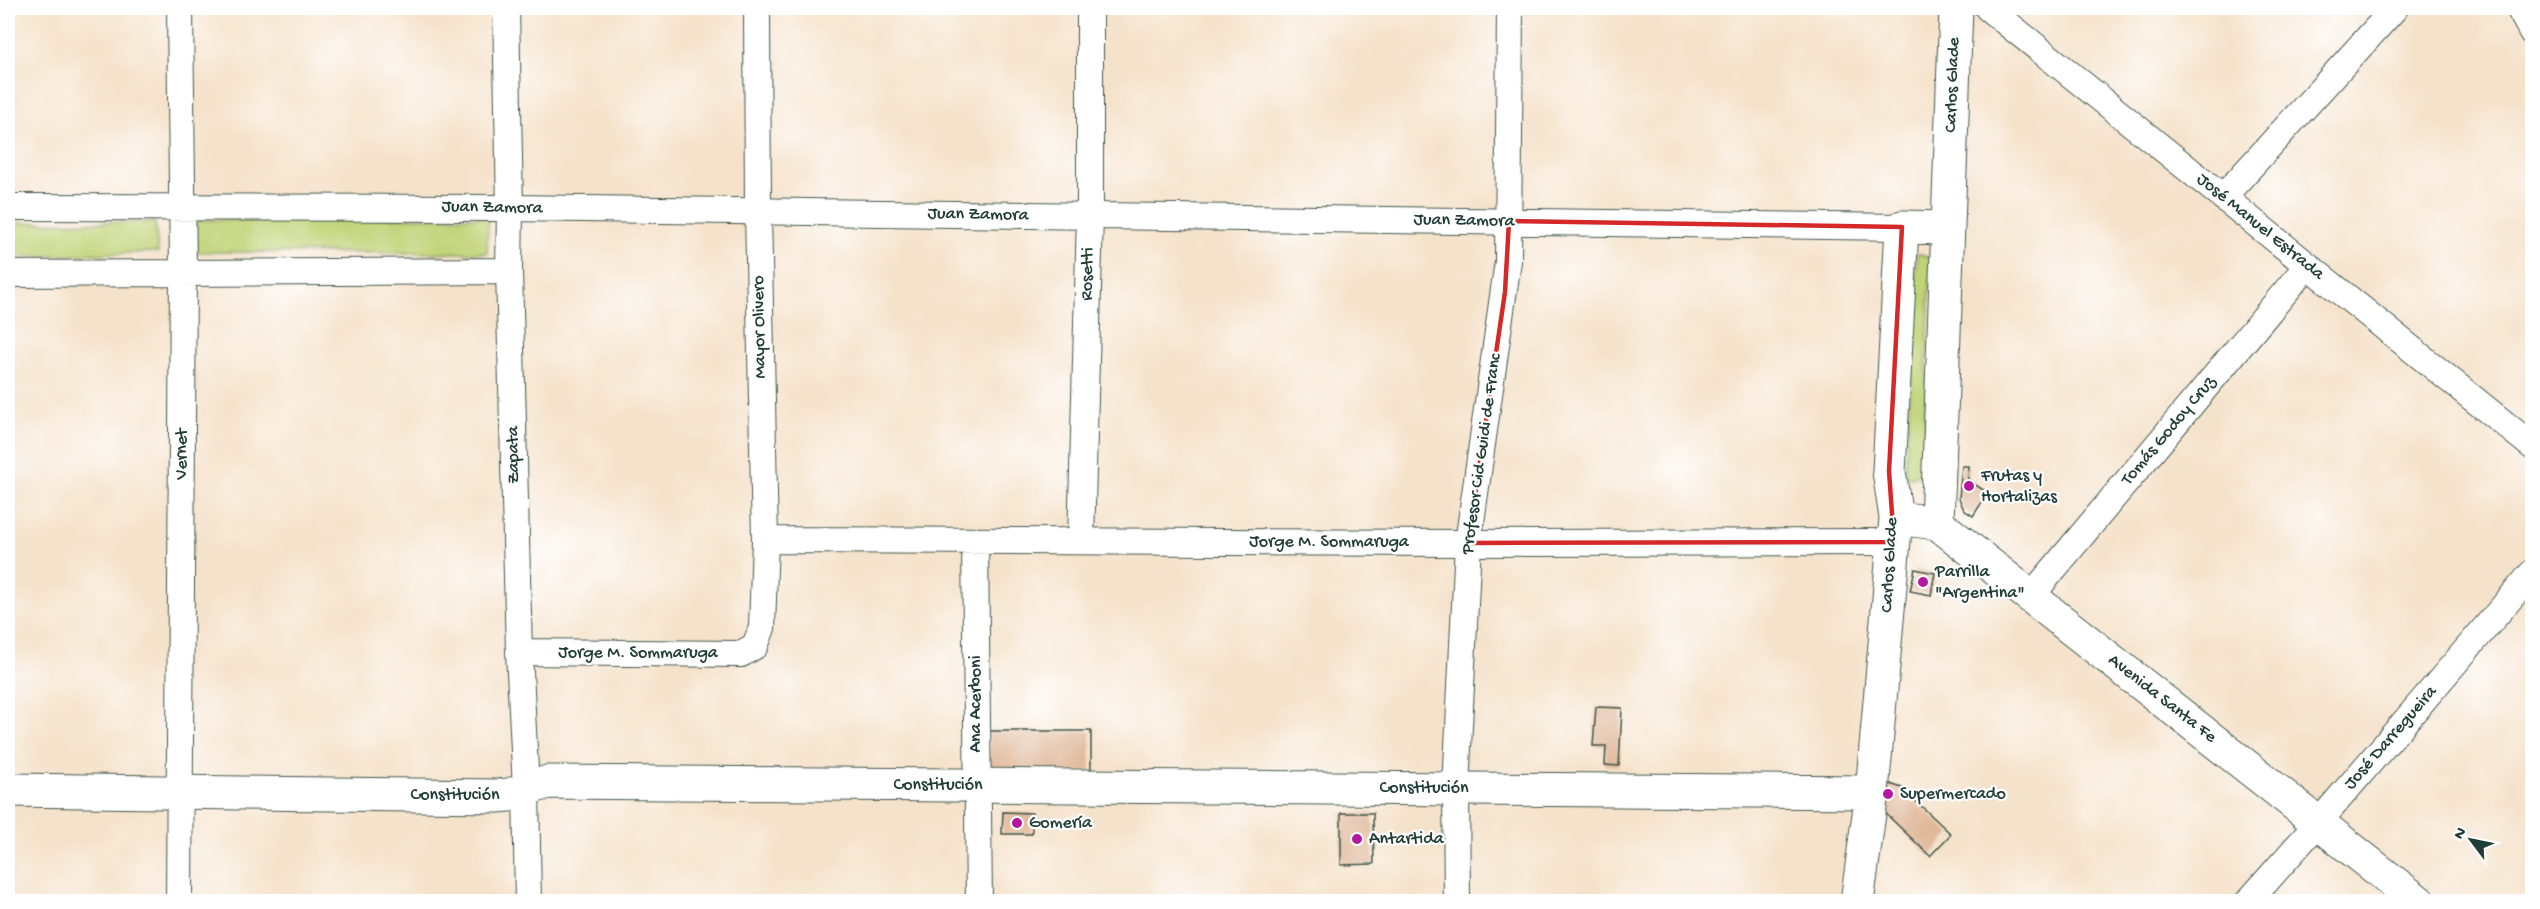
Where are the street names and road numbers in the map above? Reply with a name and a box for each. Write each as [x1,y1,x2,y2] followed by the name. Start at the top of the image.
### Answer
[1941,36,1965,133] street label: Carlos Glade
[2192,169,2329,286] street label: José Manuel Estrada
[441,197,544,219] street label: Juan Zamora
[927,204,1030,226] street label: Juan Zamora
[1413,210,1516,232] street label: Juan Zamora
[1077,247,1099,301] street label: Rosetti
[749,275,771,379] street label: Mayor Olivero
[1457,352,1507,557] street label: Profesor Cid Guidi de Franc
[2117,371,2221,491] street label: Tomás Godoy Cruz
[503,425,525,484] street label: Zapata
[172,427,193,480] street label: Vernet
[1877,516,1903,613] street label: Carlos Glade
[1249,532,1410,553] street label: Jorge M. Sommaruga
[558,643,719,664] street label: Jorge M. Sommaruga
[2103,650,2221,748] street label: Avenida Santa Fe
[966,655,987,753] street label: Ana Acerboni
[2340,681,2443,794] street label: José Darregueira
[893,775,983,796] street label: Constitución
[1379,778,1469,799] street label: Constitución
[410,785,500,806] street label: Constitución

